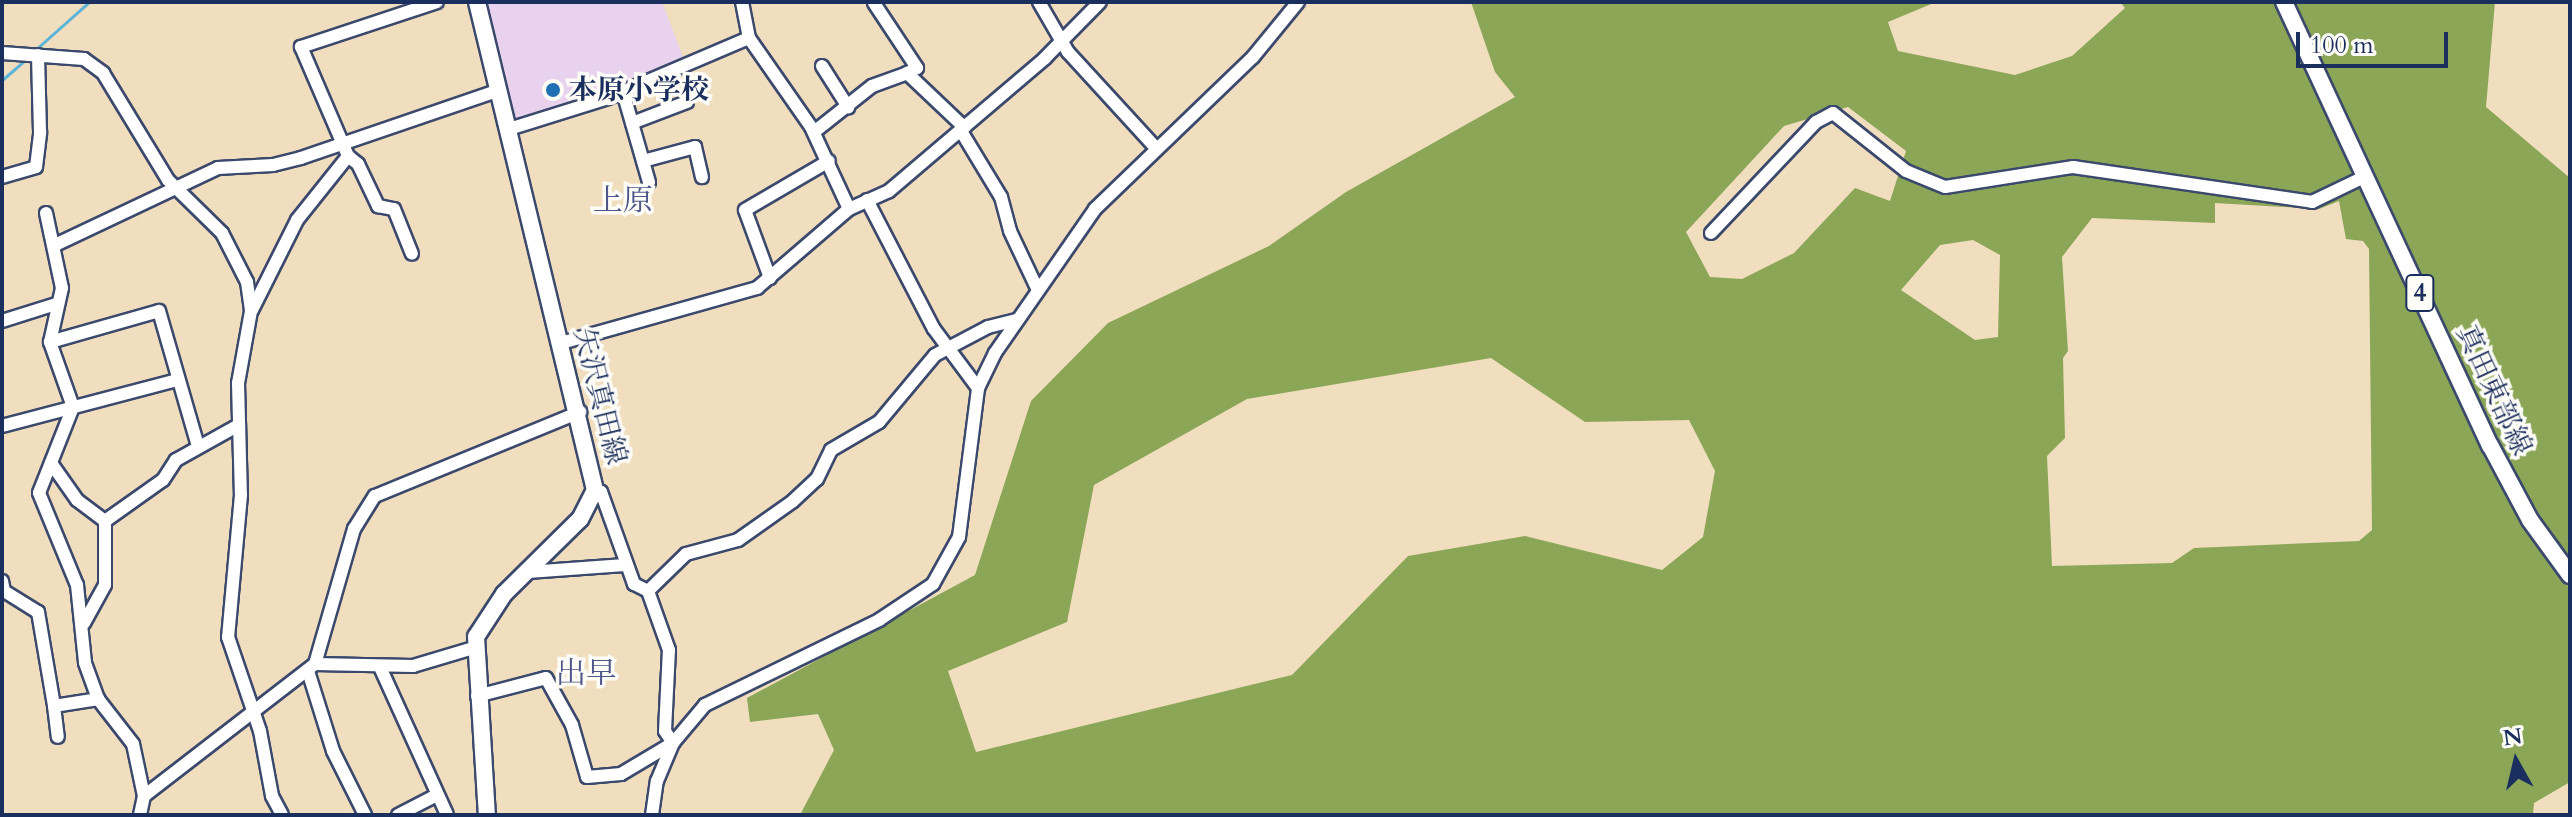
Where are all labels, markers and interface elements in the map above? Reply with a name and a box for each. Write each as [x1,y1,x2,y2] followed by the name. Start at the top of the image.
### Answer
[2300,16,2452,66] scale bar
[2310,29,2374,62] text: 100 m
[569,73,709,107] place label: 本原小学校
[544,81,562,99] marker: 本原小学校
[593,183,653,219] district label: 上原
[2404,271,2436,315] road number: 4
[2449,319,2539,461] street label: 真田東部線
[567,324,633,468] street label: 矢沢真田線
[556,656,616,692] district label: 出早
[2476,721,2556,801] north arrow
[2501,721,2524,753] text: N

